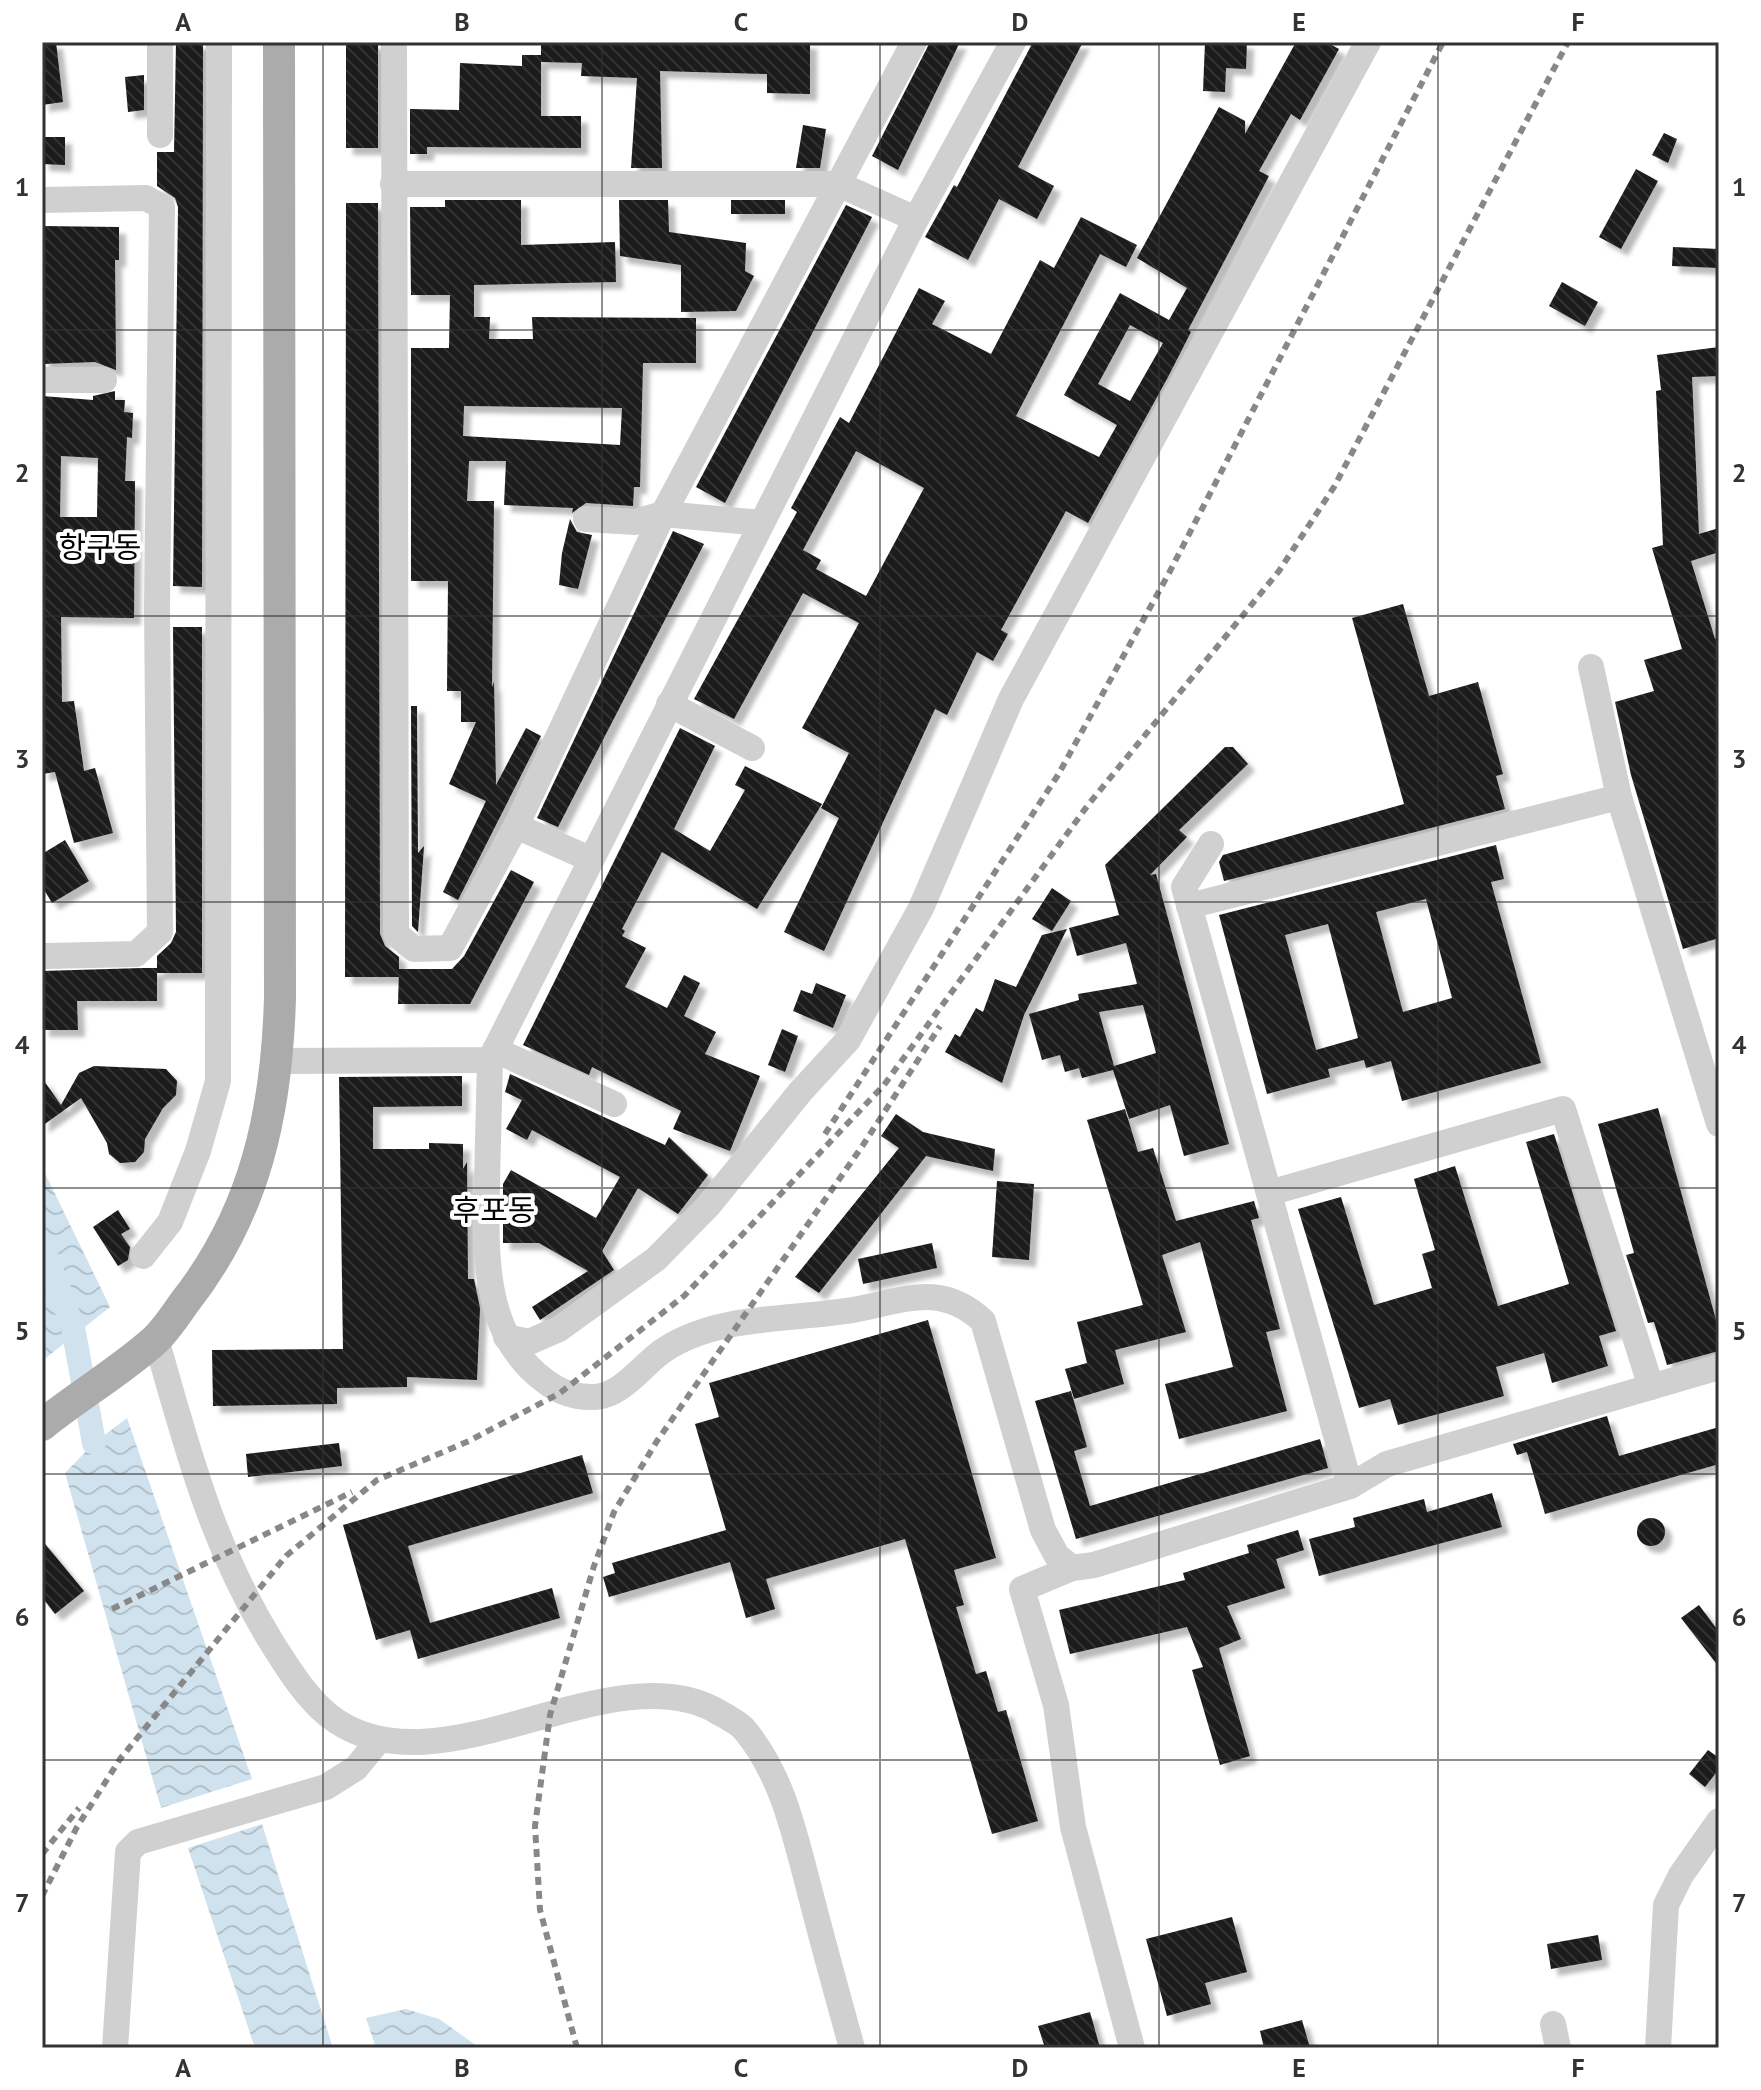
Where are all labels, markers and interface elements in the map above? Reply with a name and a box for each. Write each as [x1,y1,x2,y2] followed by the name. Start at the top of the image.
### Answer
[175,5,191,38] text: A
[454,5,470,38] text: B
[734,5,748,38] text: C
[1012,5,1028,38] text: D
[1292,5,1306,38] text: E
[1571,5,1585,38] text: F
[15,170,29,203] text: 1
[1732,170,1746,203] text: 1
[15,456,29,489] text: 2
[1732,456,1746,489] text: 2
[59,527,141,566] district label: 항구동
[15,742,29,775] text: 3
[1732,742,1746,775] text: 3
[15,1028,30,1061] text: 4
[1732,1028,1747,1061] text: 4
[453,1190,535,1229] district label: 후포동
[15,1314,29,1347] text: 5
[1732,1314,1746,1347] text: 5
[15,1600,29,1633] text: 6
[1732,1600,1746,1633] text: 6
[15,1886,29,1919] text: 7
[1732,1886,1746,1919] text: 7
[175,2051,191,2084] text: A
[454,2051,470,2084] text: B
[734,2051,748,2084] text: C
[1012,2051,1028,2084] text: D
[1292,2051,1306,2084] text: E
[1571,2051,1585,2084] text: F

